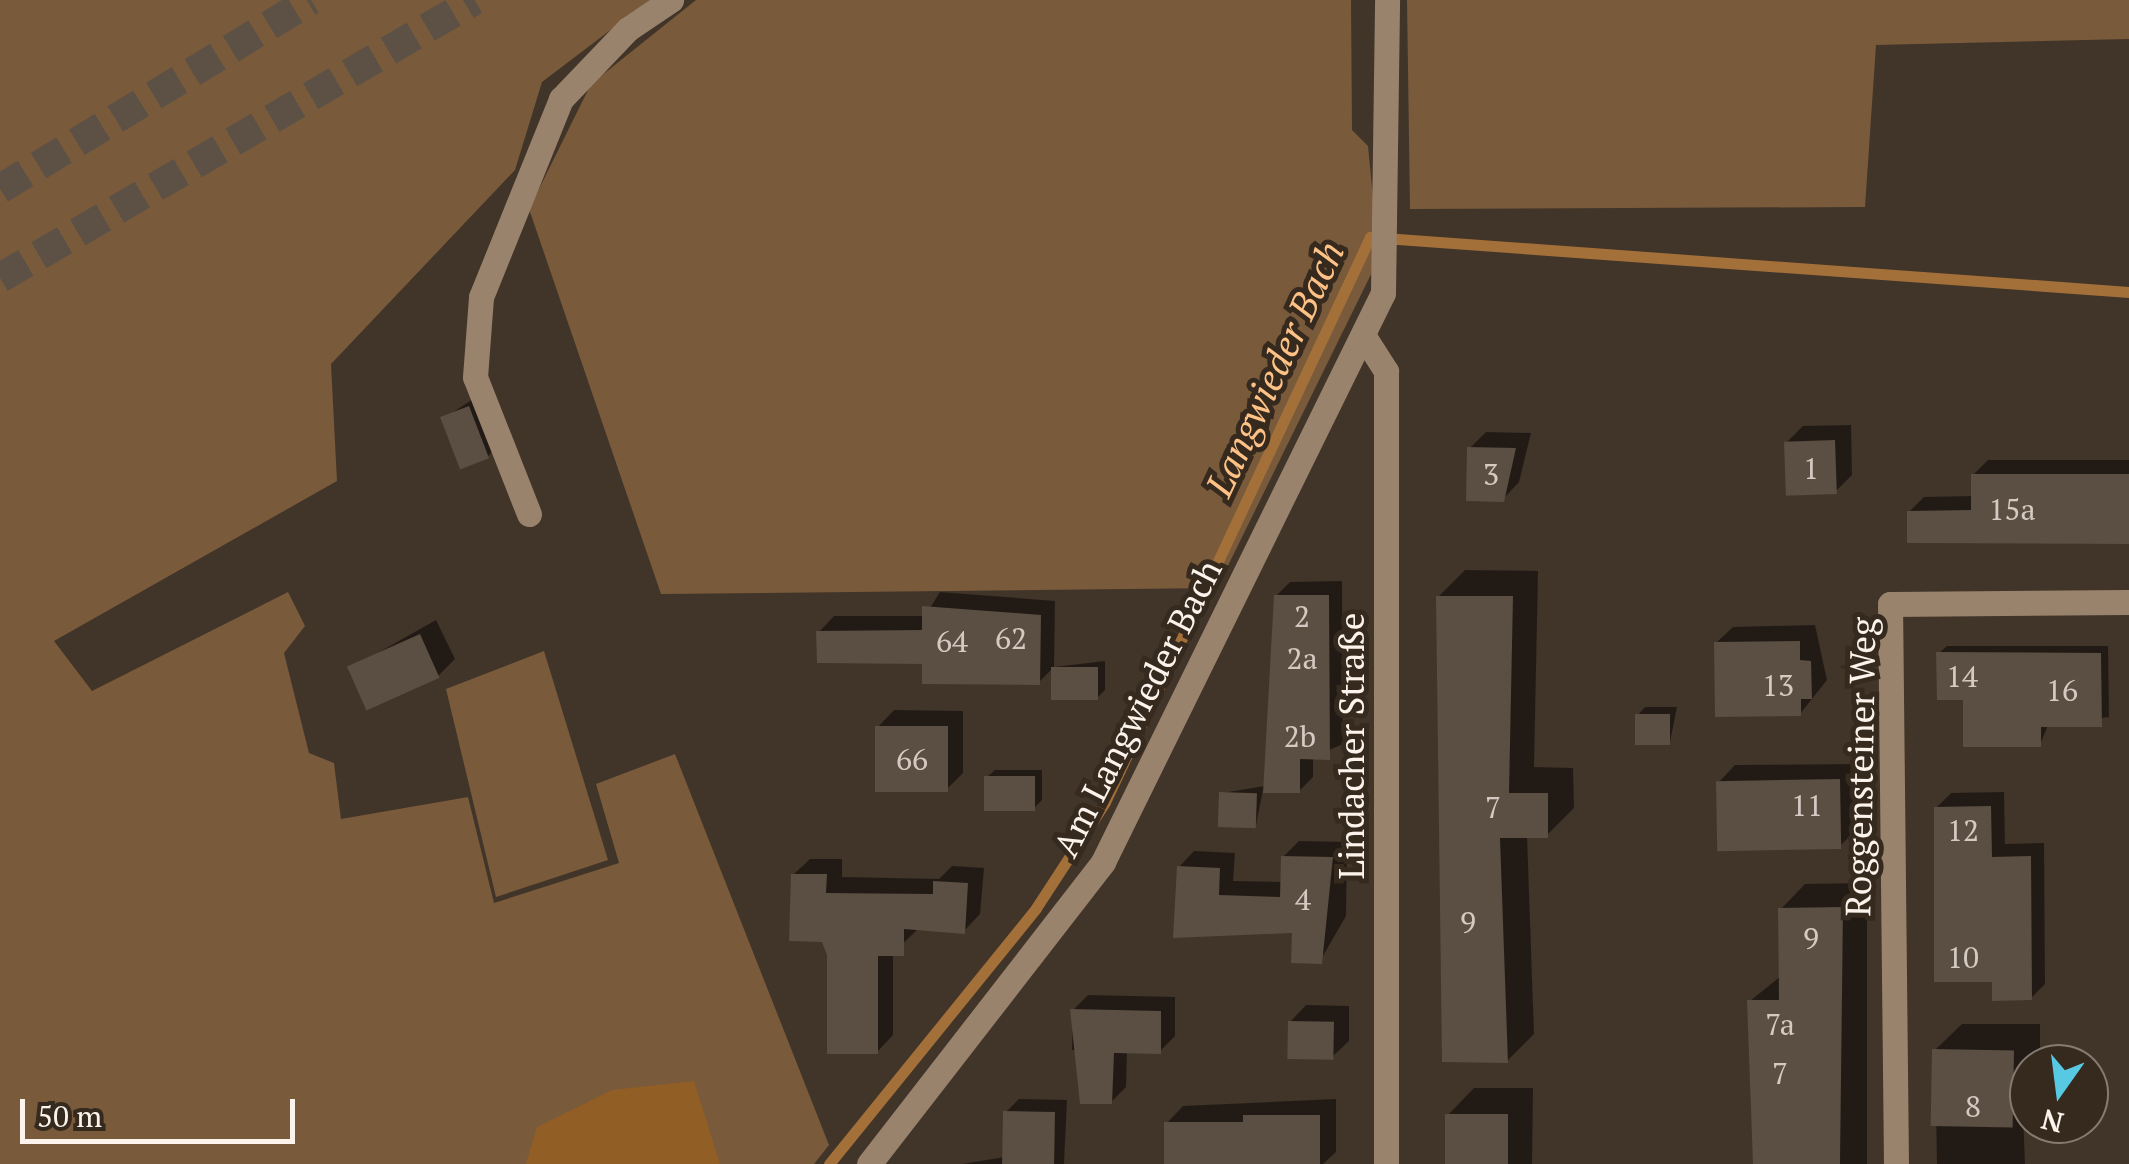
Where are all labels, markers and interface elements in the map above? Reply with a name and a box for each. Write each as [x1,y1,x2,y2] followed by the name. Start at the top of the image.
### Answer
[1196,234,1354,504] water label: Langwieder Bach
[1803,450,1819,486] house number: 1
[1483,456,1499,492] house number: 3
[1988,491,2036,527] house number: 15a
[1044,553,1230,863] street label: Am Langwieder Bach
[1294,598,1310,634] house number: 2
[1330,613,1372,879] street label: Lindacher Straße
[1836,617,1884,917] street label: Roggensteiner Weg
[995,620,1027,656] house number: 62
[936,623,968,659] house number: 64
[1286,640,1318,676] house number: 2a
[1946,658,1978,694] house number: 14
[1762,667,1794,703] house number: 13
[2046,672,2078,708] house number: 16
[1284,718,1316,754] house number: 2b
[896,741,928,777] house number: 66
[1791,787,1823,823] house number: 11
[1485,789,1501,825] house number: 7
[1947,812,1979,848] house number: 12
[1295,881,1311,917] house number: 4
[1460,904,1476,940] house number: 9
[1803,920,1819,956] house number: 9
[1947,939,1979,975] house number: 10
[1765,1006,1795,1042] house number: 7a
[2009,1044,2109,1144] north arrow
[1772,1055,1788,1091] house number: 7
[25,1079,300,1141] scale bar
[1965,1088,1981,1124] house number: 8
[37,1096,102,1136] text: 50 m
[2037,1101,2067,1142] text: N

